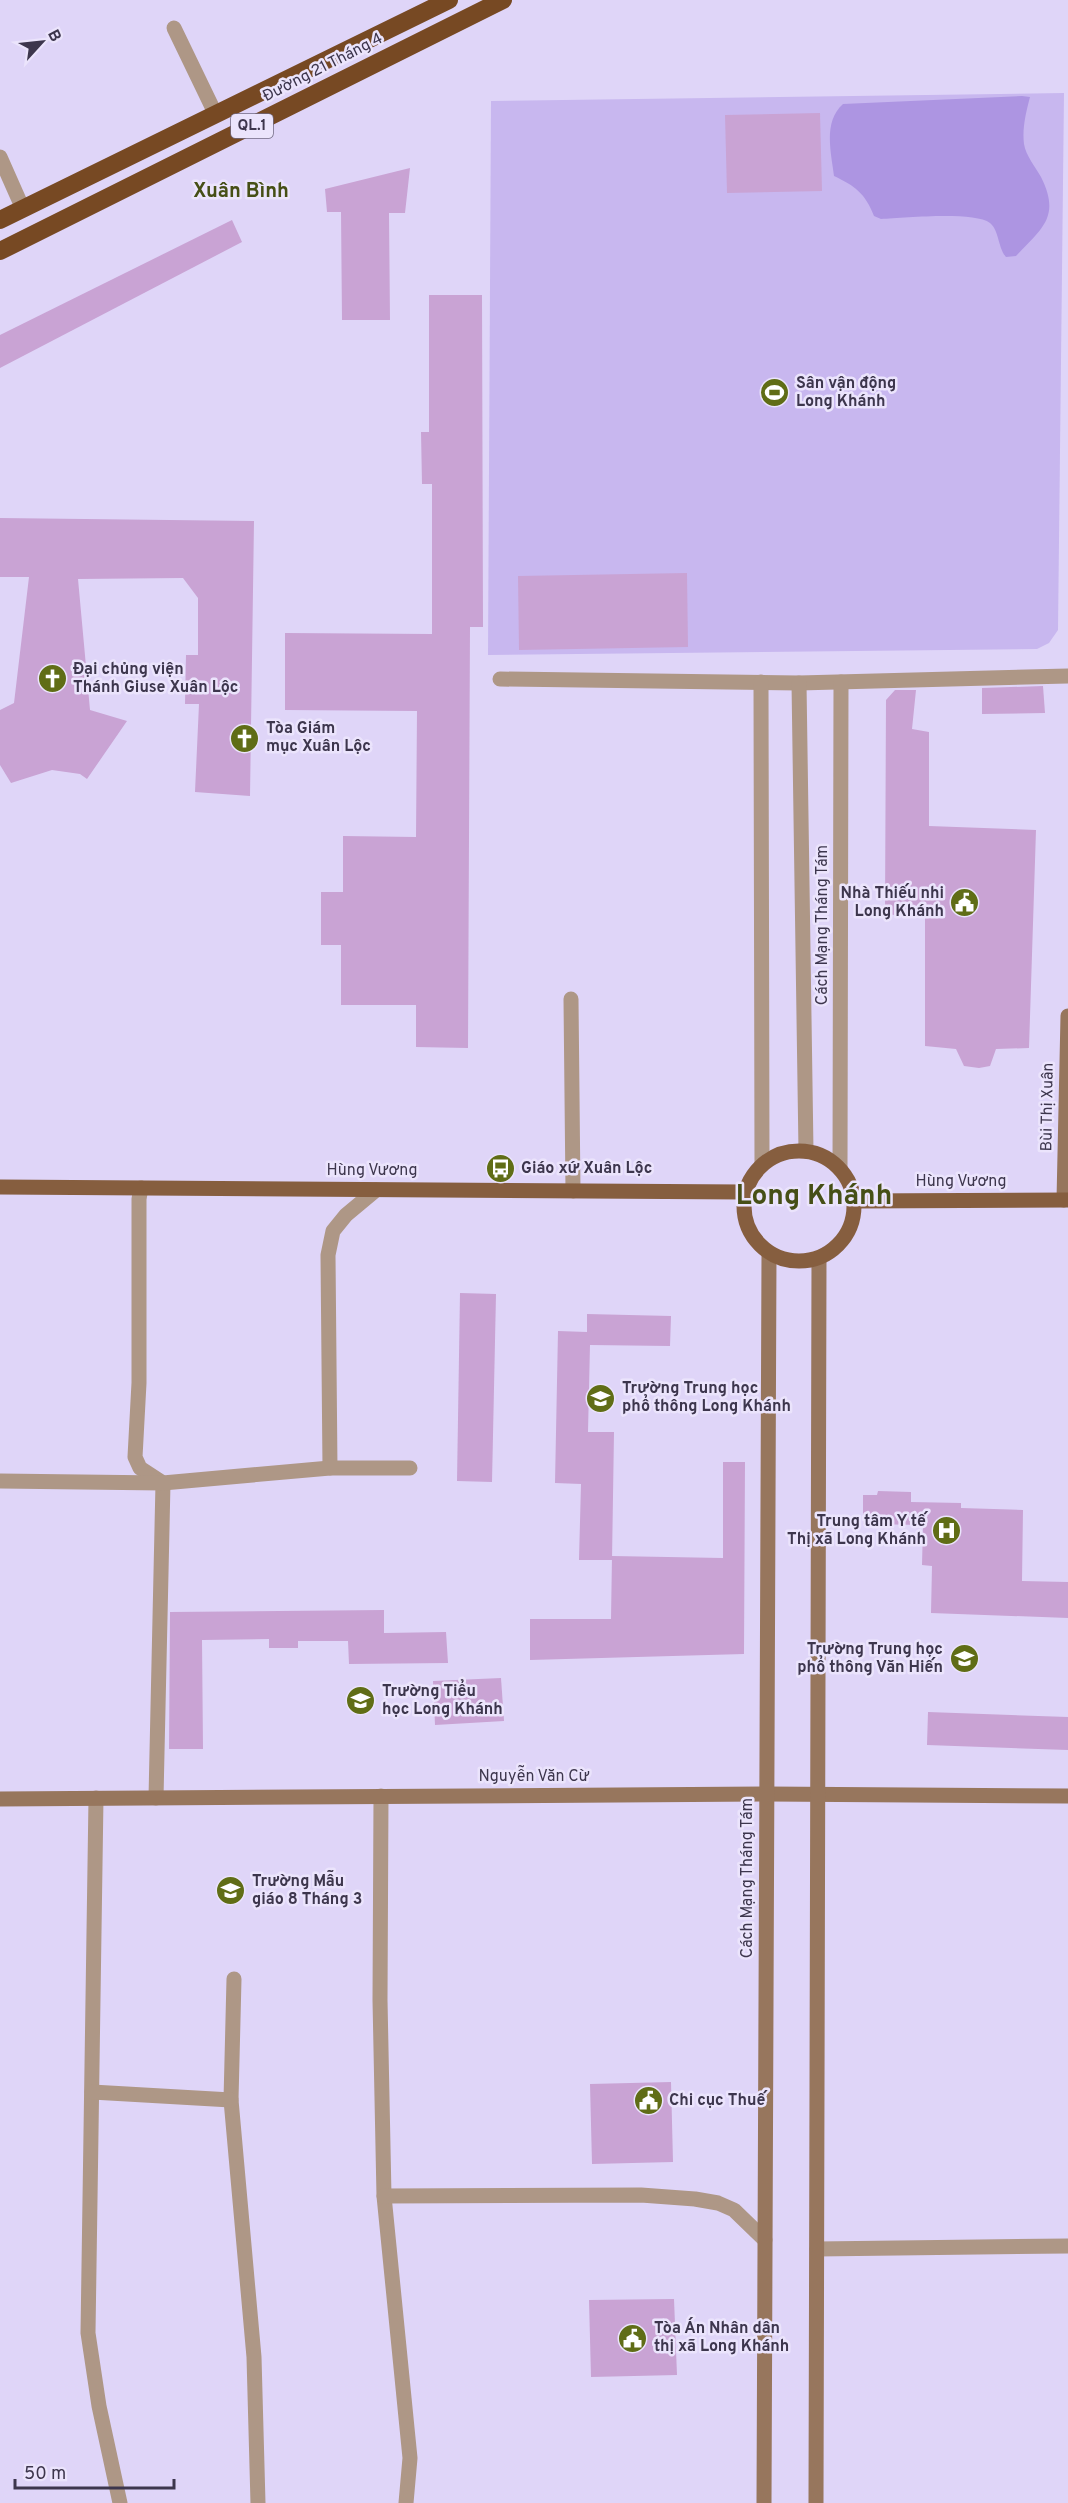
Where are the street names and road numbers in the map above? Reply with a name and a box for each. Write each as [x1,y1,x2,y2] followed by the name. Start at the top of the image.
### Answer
[260,29,387,107] street label: Đường 21 Tháng 4
[231,114,273,138] road number: QL.1
[813,845,833,1005] street label: Cách Mạng Tháng Tám
[1037,1062,1059,1152] street label: Bùi Thị Xuân
[326,1161,418,1181] street label: Hùng Vương
[915,1172,1007,1192] street label: Hùng Vương
[478,1765,590,1787] street label: Nguyễn Văn Cừ
[738,1798,758,1958] street label: Cách Mạng Tháng Tám

